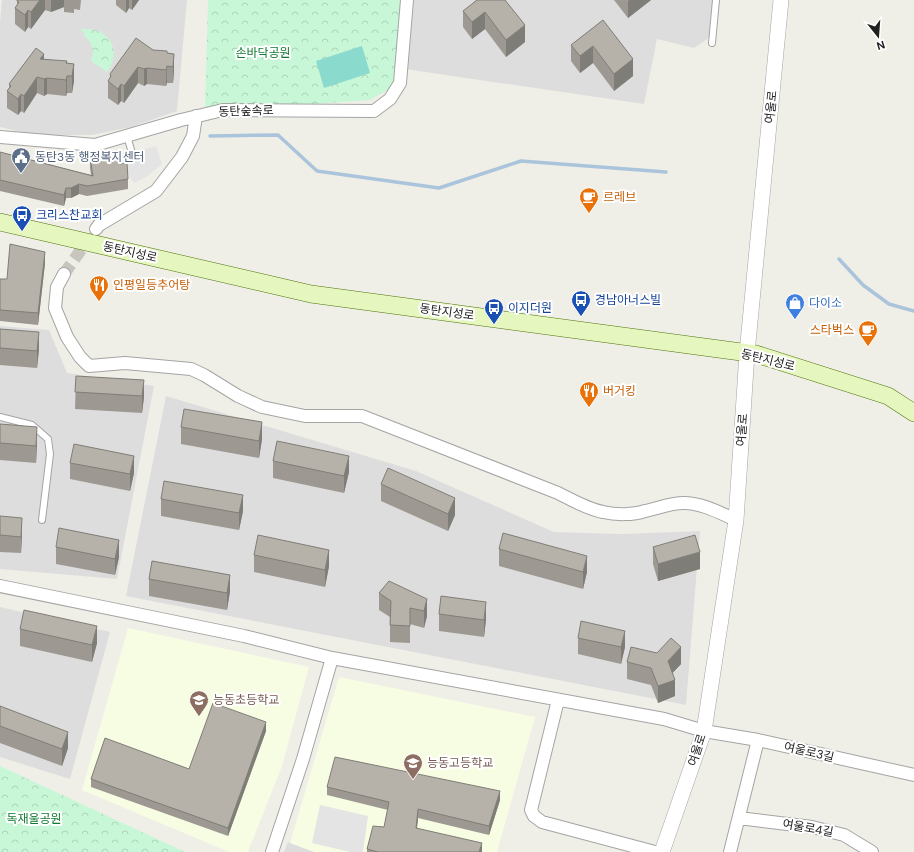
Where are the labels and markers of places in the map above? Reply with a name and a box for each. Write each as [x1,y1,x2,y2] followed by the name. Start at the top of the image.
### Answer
[10,146,32,174] public building icon: 동탄3동 행정복지센터
[35,149,145,165] place label: 동탄3동 행정복지센터
[578,186,600,214] cafe icon: 르레브
[603,189,636,205] place label: 르레브
[11,204,33,232] bus stop icon: 크리스찬교회
[36,207,102,223] place label: 크리스찬교회
[88,274,110,302] restaurant icon: 인평일등추어탕
[113,277,190,293] place label: 인평일등추어탕
[570,289,592,317] bus stop icon: 경남아너스빌
[595,292,661,308] place label: 경남아너스빌
[784,292,806,320] shop icon: 다이소
[809,295,842,311] place label: 다이소
[483,297,505,325] bus stop icon: 이지더원
[508,300,552,316] place label: 이지더원
[857,319,879,347] cafe icon: 스타벅스
[810,322,854,338] place label: 스타벅스
[578,380,600,408] restaurant icon: 버거킹
[603,383,636,399] place label: 버거킹
[188,689,210,717] school or university icon: 능동초등학교
[213,692,279,708] place label: 능동초등학교
[402,752,424,780] school or university icon: 능동고등학교
[427,755,493,771] place label: 능동고등학교

